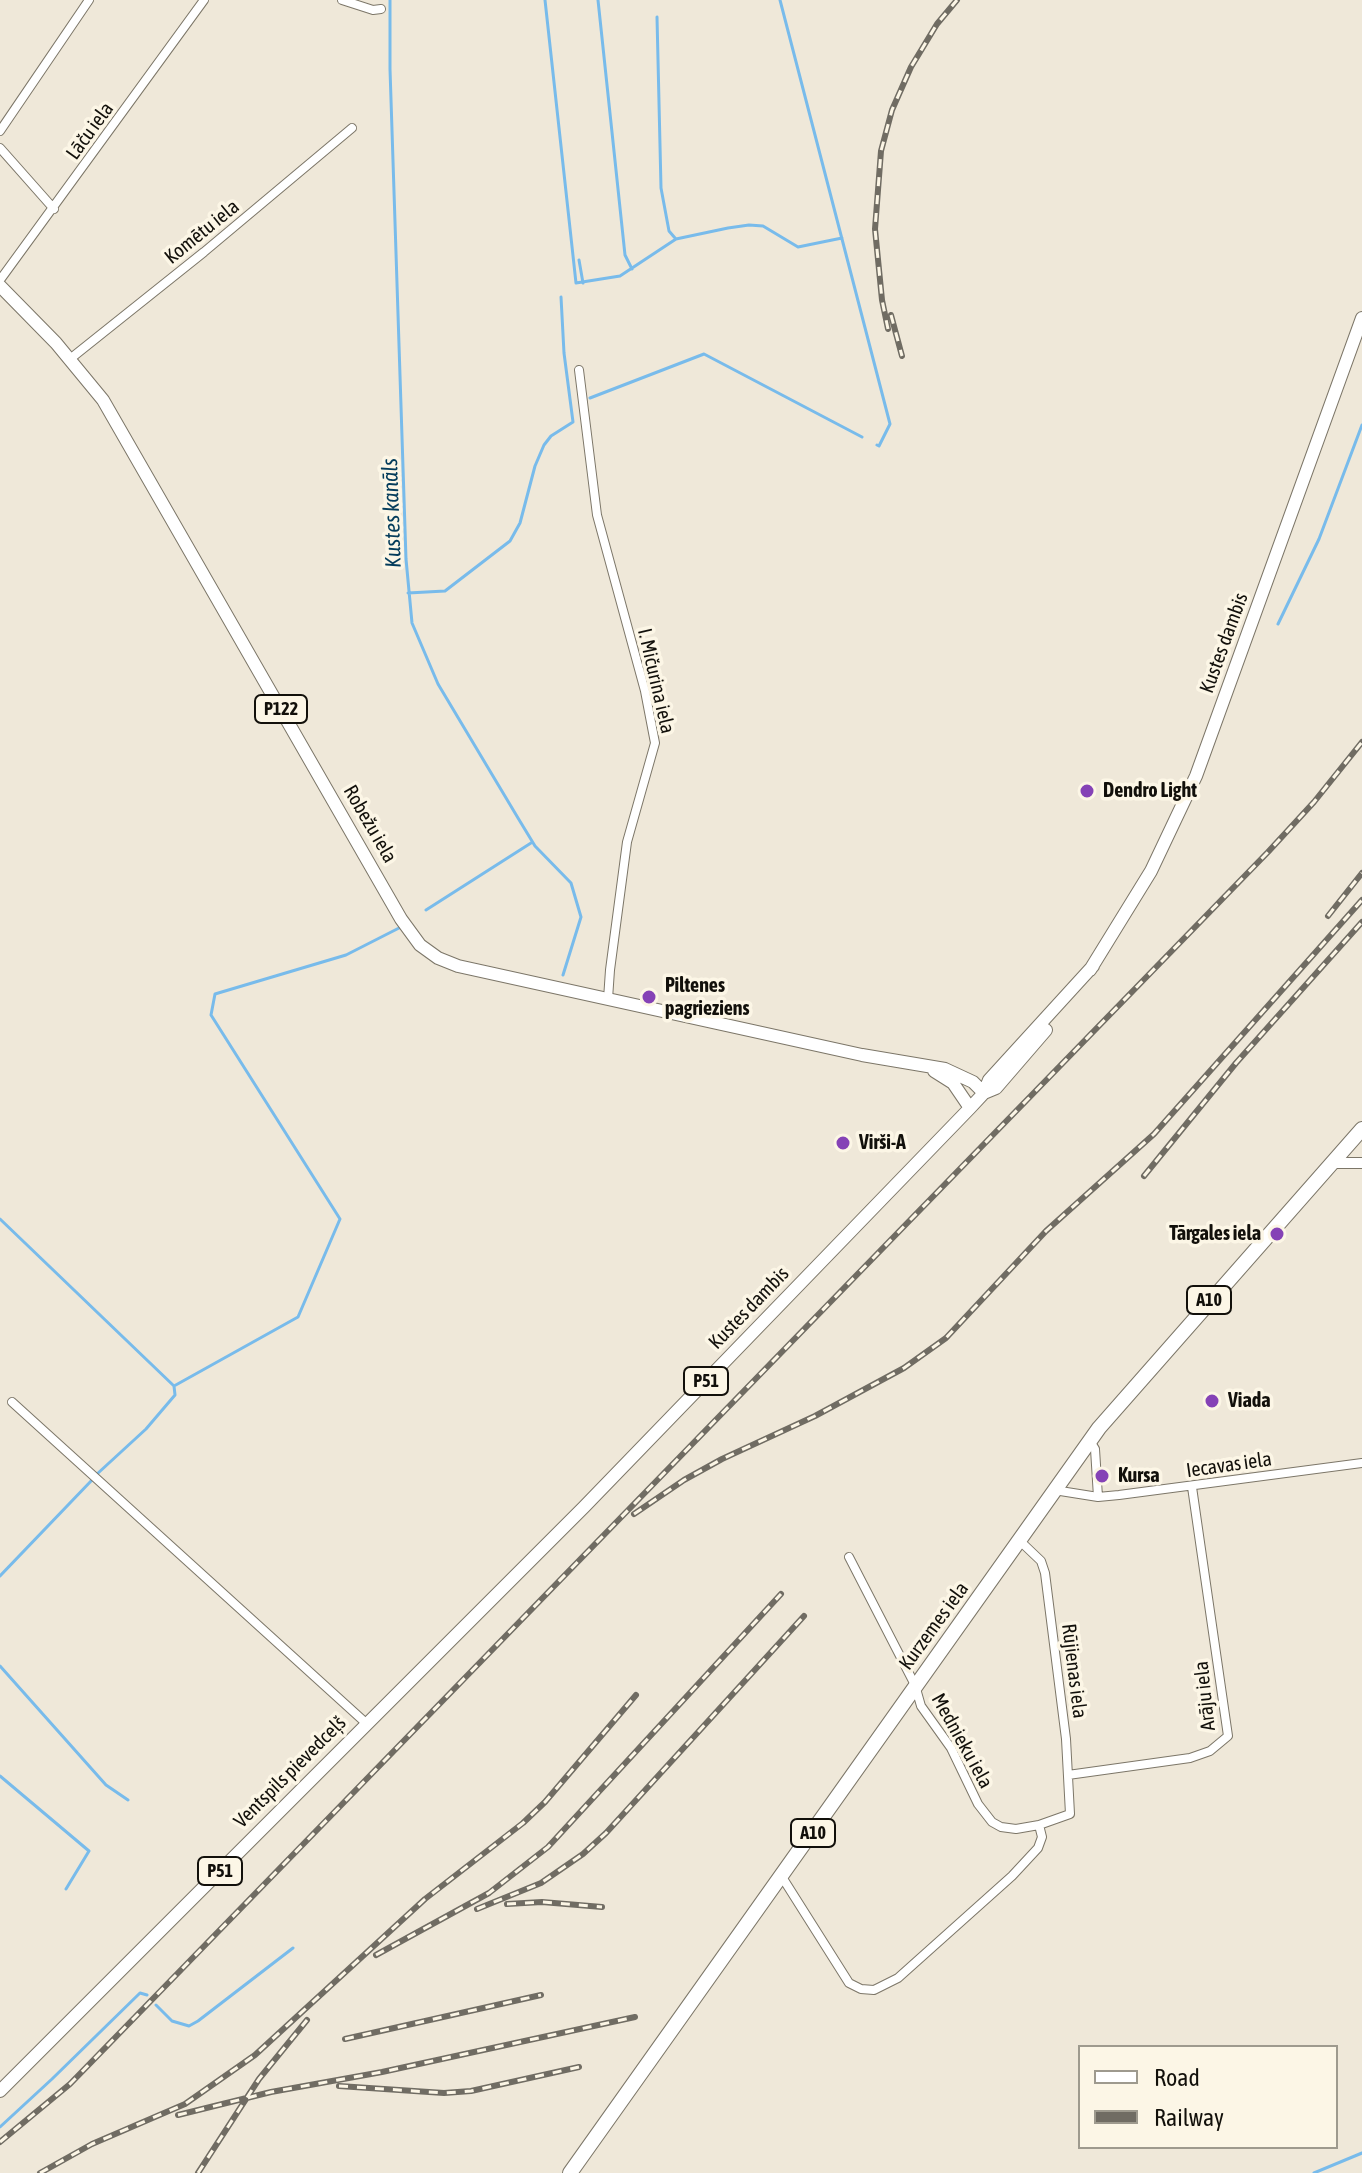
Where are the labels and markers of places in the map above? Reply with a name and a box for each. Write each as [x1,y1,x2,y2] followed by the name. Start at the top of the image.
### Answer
[1103,779,1197,803] place label: Dendro Light
[1078,782,1096,800] marker: Dendro Light
[665,974,750,1021] place label: Piltenes pagrieziens
[640,988,658,1006] marker: Piltenes pagrieziens
[859,1131,906,1155] place label: Virši-A
[834,1134,852,1152] marker: Virši-A
[1169,1222,1261,1246] place label: Tārgales iela
[1268,1225,1286,1243] marker: Tārgales iela
[1228,1389,1270,1413] place label: Viada
[1203,1392,1221,1410] marker: Viada
[1118,1464,1160,1488] place label: Kursa
[1093,1467,1111,1485] marker: Kursa

